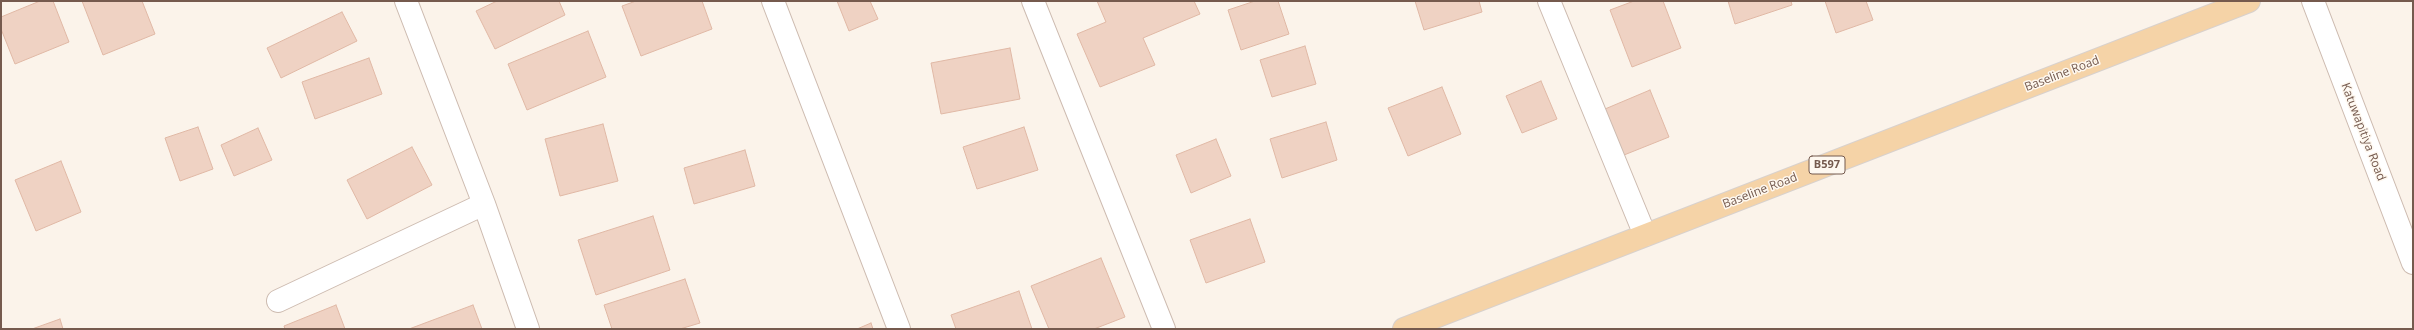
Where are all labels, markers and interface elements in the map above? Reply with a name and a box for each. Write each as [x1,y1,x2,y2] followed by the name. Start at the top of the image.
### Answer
[2023,53,2101,95] street label: Baseline Road
[2338,81,2388,183] street label: Katuwapitiya Road
[1809,156,1845,174] road number: B597
[1721,170,1799,212] street label: Baseline Road

